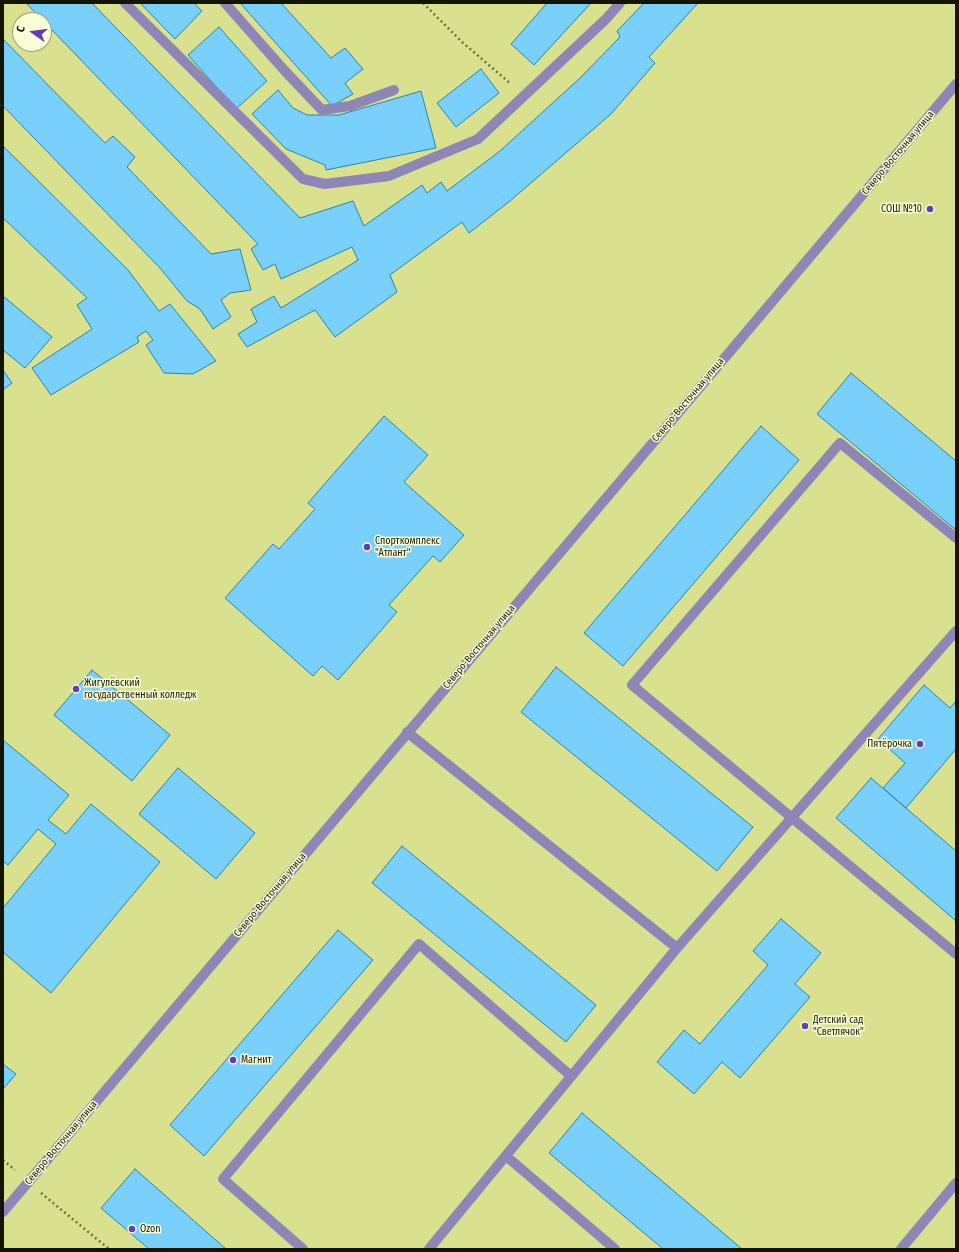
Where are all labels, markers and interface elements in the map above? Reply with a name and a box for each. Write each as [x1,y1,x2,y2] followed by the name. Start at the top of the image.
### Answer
[12,12,52,52] north arrow
[14,25,28,34] text: С
[859,109,937,197] street label: Северо-Восточная улица
[881,203,922,215] place label: СОШ №10
[925,204,935,214] marker: СОШ №10
[649,356,727,444] street label: Северо-Восточная улица
[375,535,440,558] place label: Спорткомплекс "Атлант"
[362,542,372,552] marker: Спорткомплекс "Атлант"
[440,603,518,691] street label: Северо-Восточная улица
[84,677,196,700] place label: Жигулёвский государственный колледж
[71,684,81,694] marker: Жигулёвский государственный колледж
[867,738,912,750] place label: Пятёрочка
[915,739,925,749] marker: Пятёрочка
[231,851,309,939] street label: Северо-Восточная улица
[813,1014,864,1038] place label: Детский сад "Светлячок"
[800,1021,810,1031] marker: Детский сад "Светлячок"
[241,1054,272,1066] place label: Магнит
[228,1055,238,1065] marker: Магнит
[22,1099,100,1187] street label: Северо-Восточная улица
[140,1223,161,1235] place label: Ozon
[127,1224,137,1234] marker: Ozon

